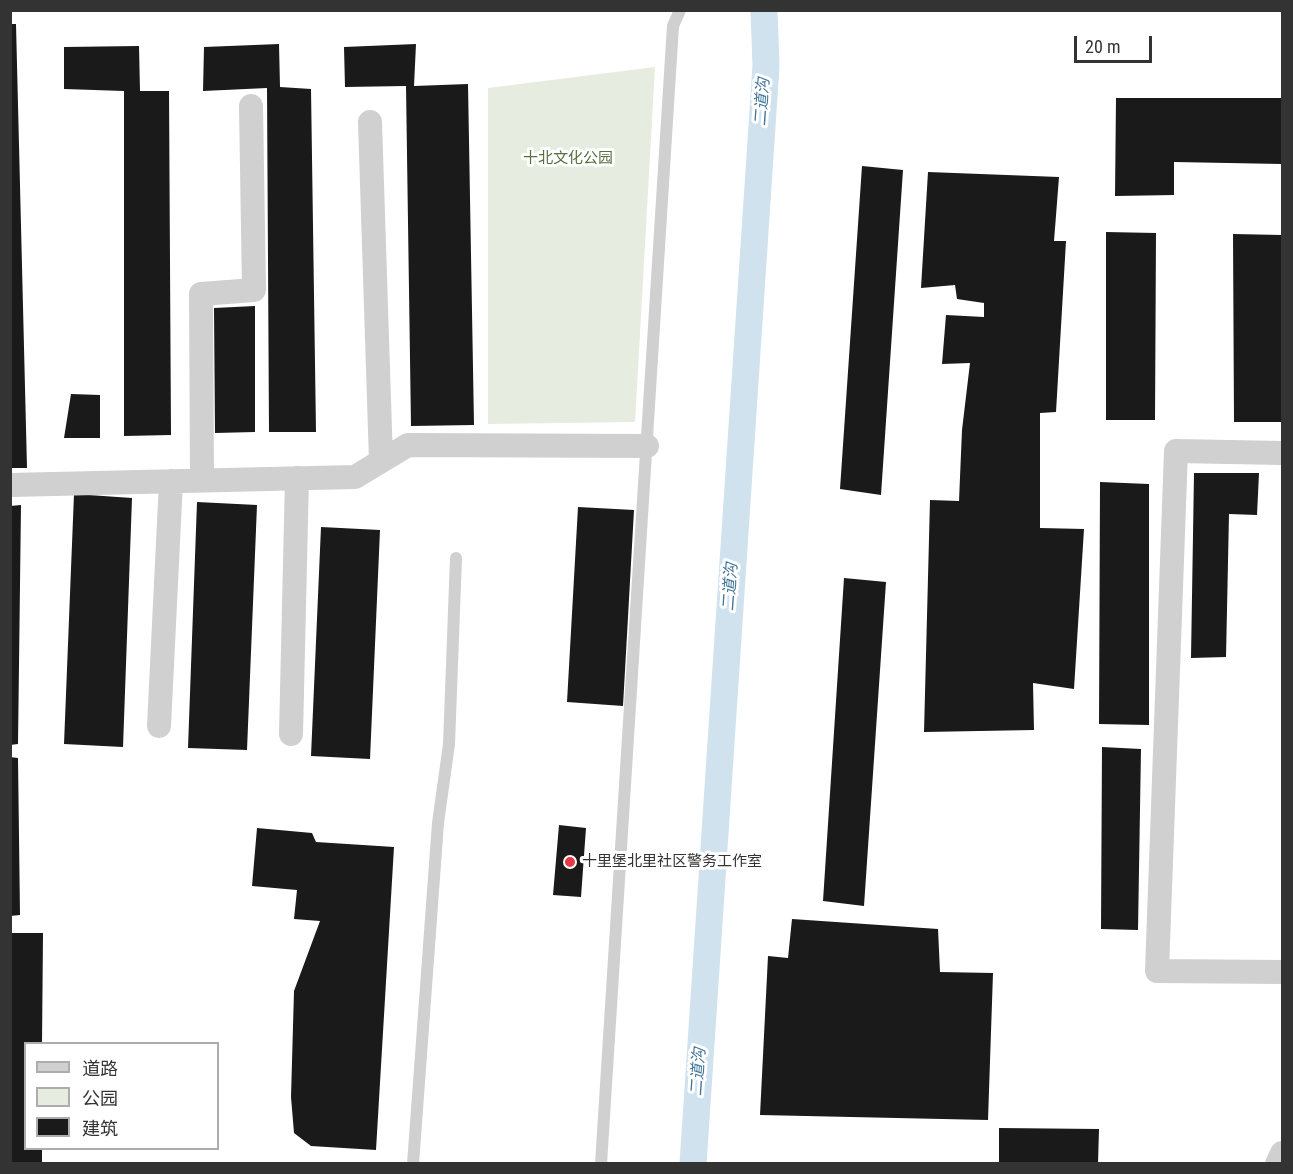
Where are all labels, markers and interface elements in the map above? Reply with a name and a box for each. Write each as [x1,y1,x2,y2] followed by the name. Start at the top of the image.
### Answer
[1077,24,1155,62] scale bar
[1085,36,1120,57] text: 20 m
[752,77,774,127] water label: 二道沟
[523,150,613,168] park label: 十北文化公园
[720,562,742,612] water label: 二道沟
[582,853,762,871] place label: 十里堡北里社区警务工作室
[563,855,577,869] marker: 十里堡北里社区警务工作室
[24,1042,219,1150] legend
[688,1047,710,1097] water label: 二道沟
[82,1058,118,1079] text: 道路
[82,1088,118,1109] text: 公园
[82,1118,118,1139] text: 建筑

